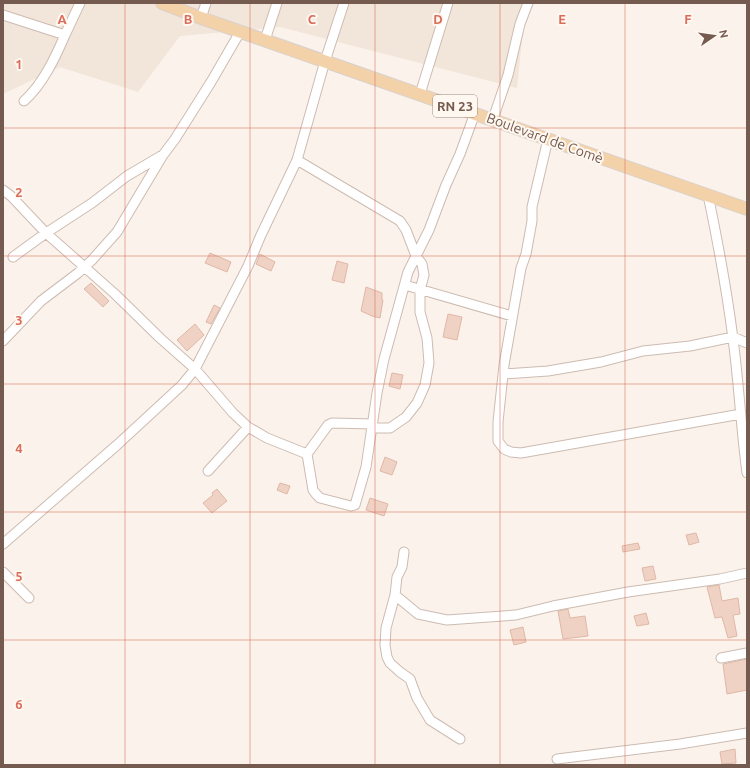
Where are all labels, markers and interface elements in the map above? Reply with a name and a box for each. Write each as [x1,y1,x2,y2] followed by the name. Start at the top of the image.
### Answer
[57,12,67,26] text: A
[184,12,193,26] text: B
[308,12,317,26] text: C
[433,12,443,26] text: D
[558,12,566,26] text: E
[684,12,692,26] text: F
[694,16,734,56] north arrow
[717,28,731,39] text: N
[15,57,23,71] text: 1
[433,95,477,117] road number: RN 23
[485,109,605,167] street label: Boulevard de Comè
[15,185,23,199] text: 2
[15,313,23,327] text: 3
[15,441,23,455] text: 4
[15,569,23,583] text: 5
[15,697,23,711] text: 6

